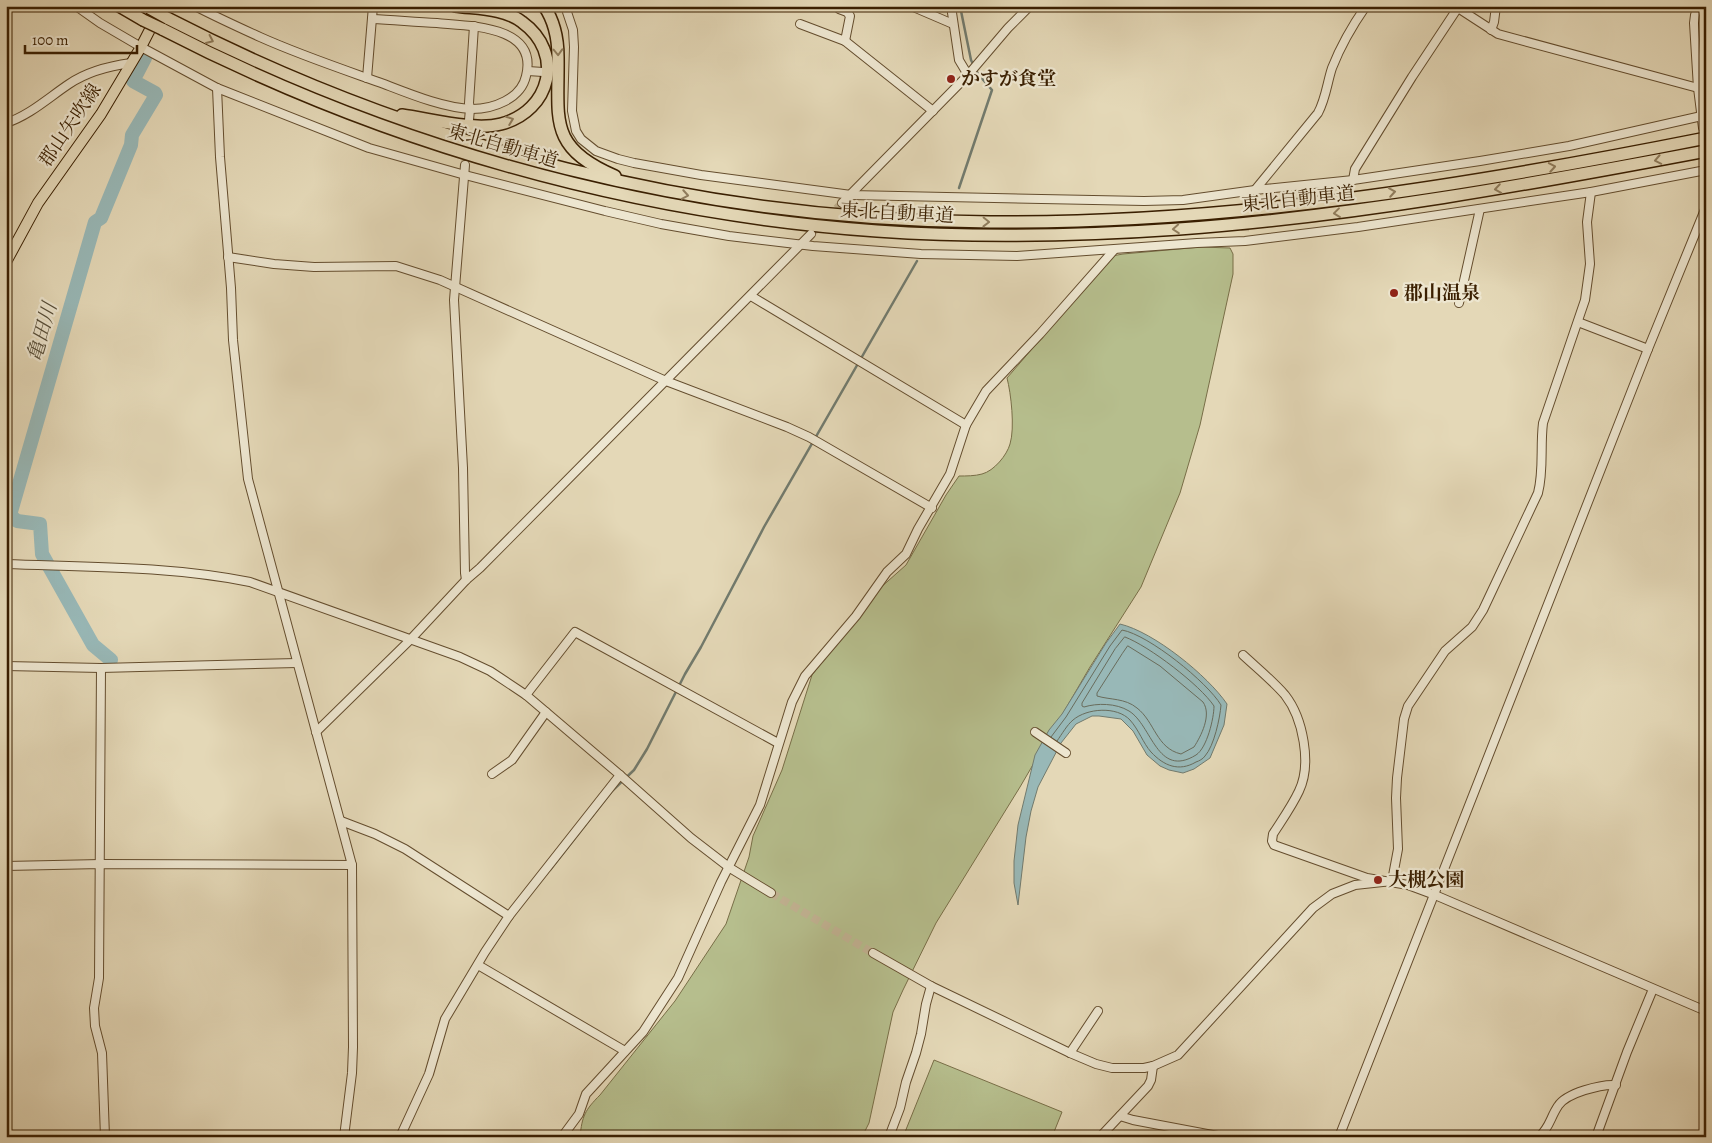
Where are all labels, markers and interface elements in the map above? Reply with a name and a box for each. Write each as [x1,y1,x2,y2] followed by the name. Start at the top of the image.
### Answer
[25,22,138,54] scale bar
[32,30,69,50] text: 100 m
[205,34,214,44] one-way arrow
[552,48,563,56] one-way arrow
[961,66,1056,92] place label: かすが食堂
[945,73,957,85] marker: かすが食堂
[33,78,107,172] street label: 郡山矢吹線
[505,116,514,127] one-way arrow
[445,118,561,174] street label: 東北自動車道
[1653,154,1662,165] one-way arrow
[1548,162,1557,172] one-way arrow
[1240,180,1356,218] street label: 東北自動車道
[1494,183,1502,194] one-way arrow
[1388,188,1396,198] one-way arrow
[681,189,690,199] one-way arrow
[839,197,955,229] street label: 東北自動車道
[1333,207,1341,218] one-way arrow
[982,217,990,227] one-way arrow
[1171,223,1179,234] one-way arrow
[1404,280,1480,306] place label: 郡山温泉
[1388,287,1400,299] marker: 郡山温泉
[21,298,64,365] water label: 亀田川
[1388,867,1464,893] place label: 大槻公園
[1372,874,1384,886] marker: 大槻公園

